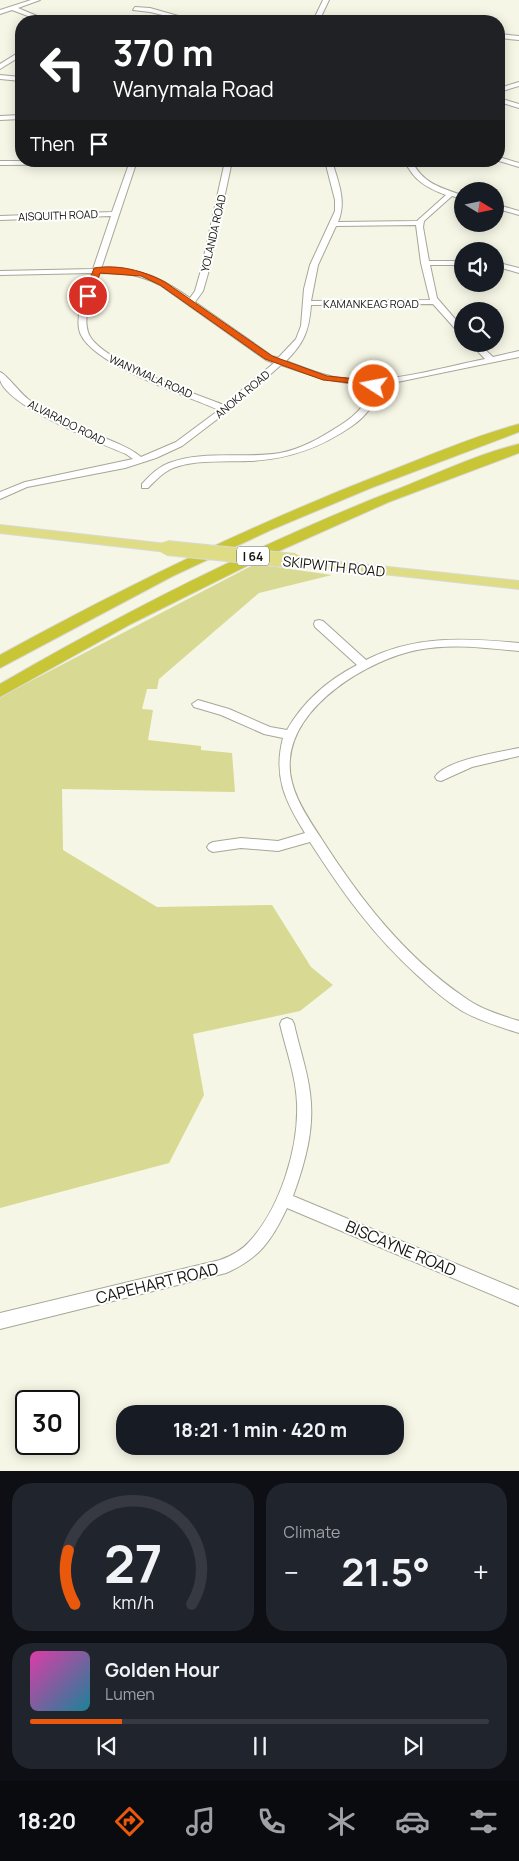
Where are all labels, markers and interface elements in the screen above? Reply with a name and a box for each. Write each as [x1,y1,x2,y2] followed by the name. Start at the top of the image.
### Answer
[113,29,214,77] text: 370 m
[30,35,95,100] icon: left
[113,74,274,104] text: Wanymala Road
[85,130,113,158] icon: arrive
[30,131,75,157] text: Then
[454,182,504,232] north arrow
[454,182,504,352] map controls
[197,193,229,273] street label: YOLANDA ROAD
[18,206,98,224] street label: AISQUITH ROAD
[454,242,504,292] button: sound
[67,275,109,317] pin
[74,282,102,310] icon: arrive
[323,296,419,311] street label: KAMANKEAG ROAD
[454,302,504,352] button: search
[107,351,195,401] street label: WANYMALA ROAD
[347,359,399,411] position arrow
[211,367,273,421] street label: ANOKA ROAD
[26,396,108,448] street label: ALVARADO ROAD
[237,546,269,566] road number: I 64
[282,551,386,581] street label: SKIPWITH ROAD
[342,1215,460,1281] street label: BISCAYNE ROAD
[93,1257,221,1309] street label: CAPEHART ROAD
[15,1390,80,1455] speed limit sign: 30
[173,1417,347,1443] text: 18:21 · 1 min · 420 m
[284,1521,340,1543] text: Climate
[103,1528,162,1599] text: 27
[341,1545,430,1597] text: 21.5°
[284,1553,299,1591] text: −
[473,1553,489,1591] text: +
[112,1590,154,1614] text: km/h
[105,1657,219,1683] text: Golden Hour
[105,1683,155,1705] text: Lumen
[93,1732,121,1760] icon: previous
[246,1732,274,1760] icon: pause
[399,1732,427,1760] icon: next
[112,1804,147,1839] icon: directions
[183,1804,218,1839] icon: music
[254,1804,289,1839] icon: phone
[324,1804,359,1839] icon: climate
[395,1804,430,1839] icon: car
[466,1804,501,1839] icon: filters
[18,1806,76,1836] text: 18:20

